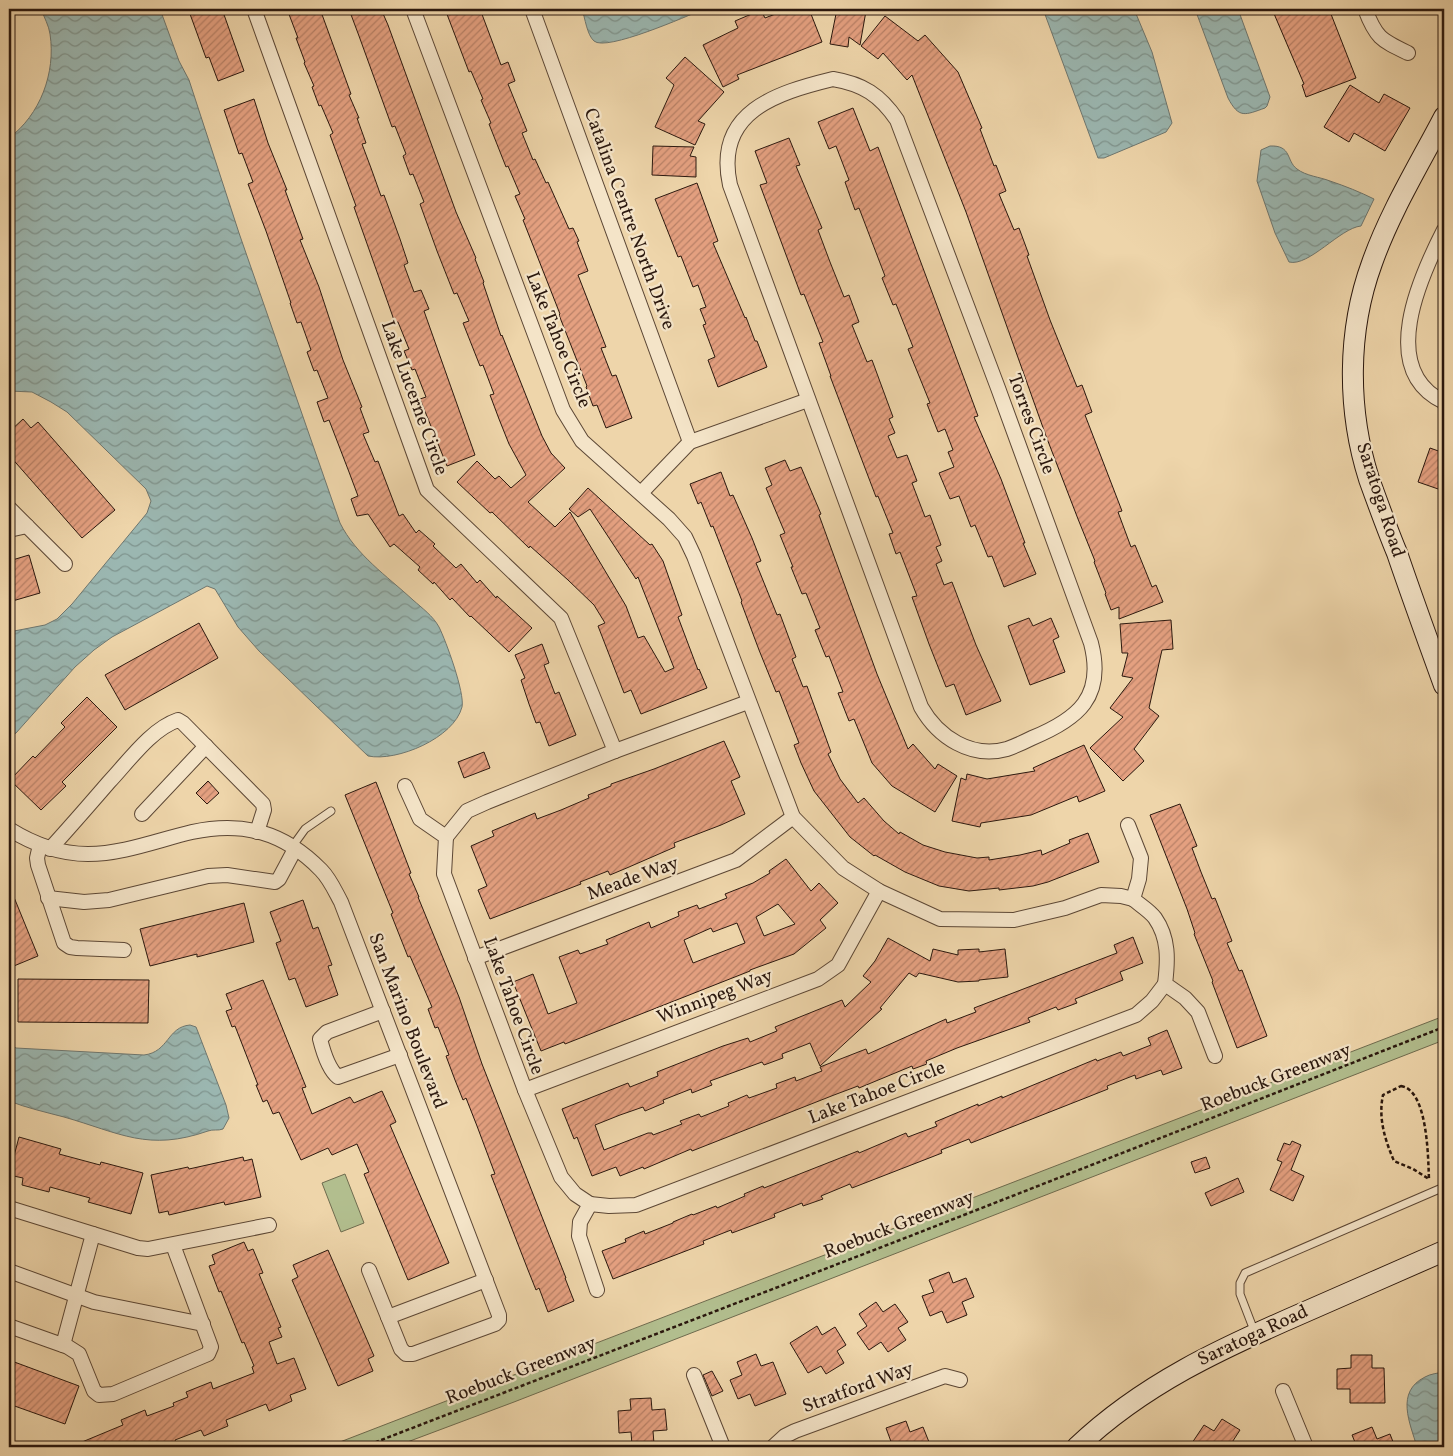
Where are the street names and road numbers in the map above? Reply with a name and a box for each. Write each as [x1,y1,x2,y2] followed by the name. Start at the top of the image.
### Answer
[577,104,681,334] street label: Catalina Centre North Drive
[519,268,597,412] street label: Lake Tahoe Circle
[374,317,454,479] street label: Lake Lucerne Circle
[1001,370,1061,478] street label: Torres Circle
[1349,439,1411,561] street label: Saratoga Road
[584,850,682,908] street label: Meade Way
[361,929,453,1113] street label: San Marino Boulevard
[476,933,550,1079] street label: Lake Tahoe Circle
[653,963,777,1031] street label: Winnipeg Way
[1197,1037,1355,1119] street label: Roebuck Greenway
[805,1055,949,1131] street label: Lake Tahoe Circle
[820,1184,978,1266] street label: Roebuck Greenway
[1193,1299,1313,1373] street label: Saratoga Road
[442,1330,600,1412] street label: Roebuck Greenway
[799,1356,917,1420] street label: Stratford Way

